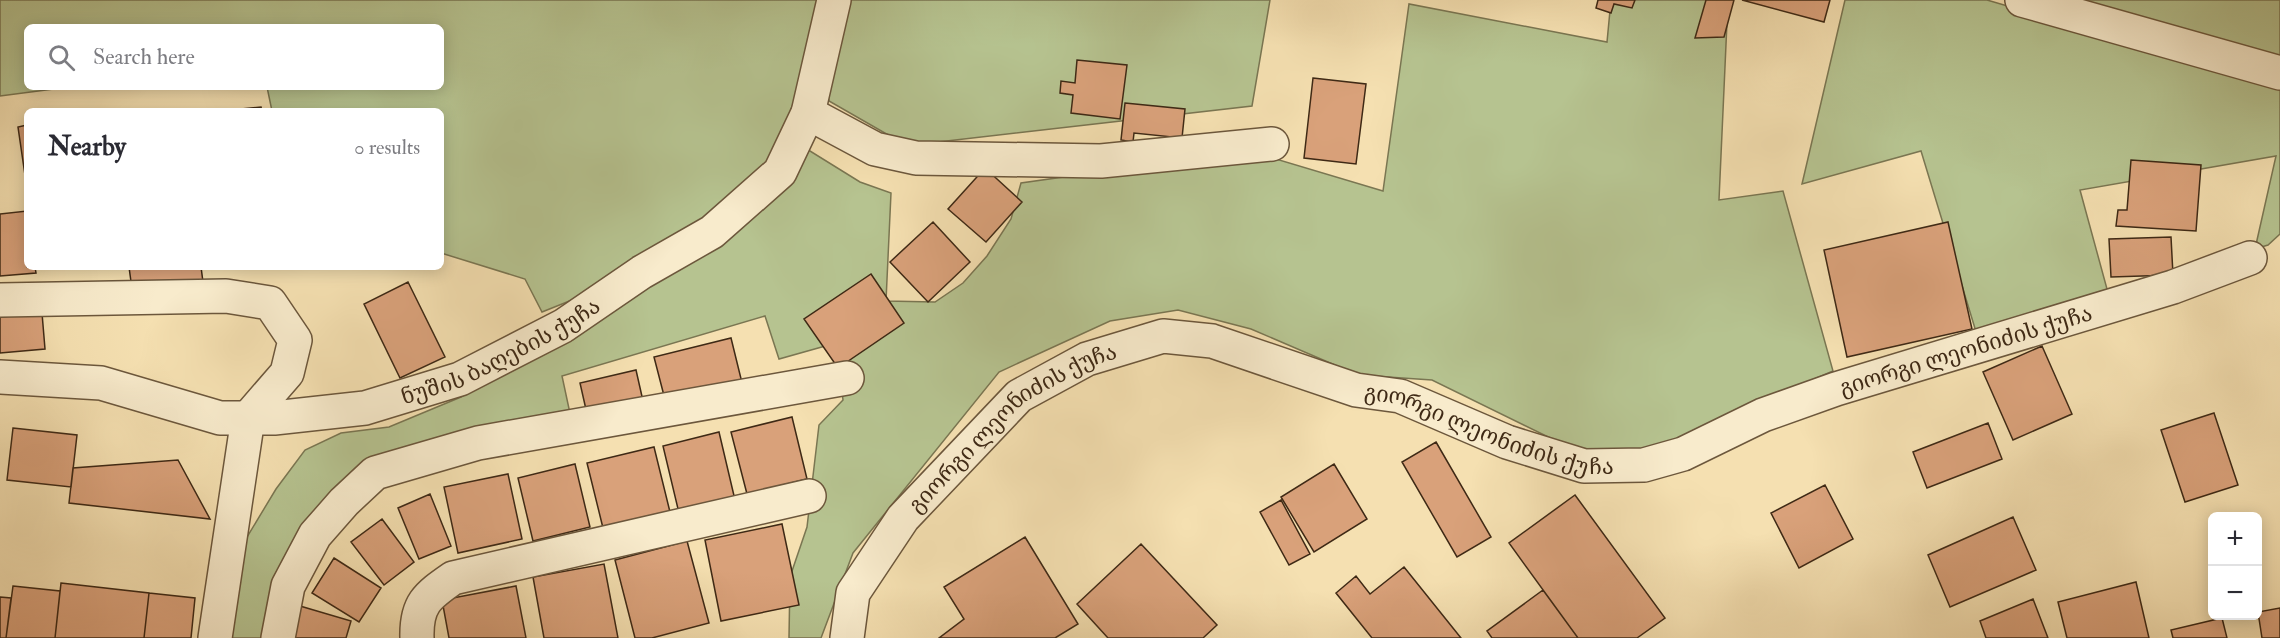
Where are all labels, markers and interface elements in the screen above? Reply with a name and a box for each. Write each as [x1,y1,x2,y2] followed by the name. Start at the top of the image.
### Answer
[24,24,444,90] search box
[45,41,78,74] icon: search
[93,43,195,71] text: Search here
[48,131,126,163] text: Nearby
[354,135,420,160] text: 0 results
[397,292,606,411] street label: ნუშის ბაღების ქუჩა
[1836,299,2096,402] street label: გიორგი ლეონიძის ქუჩა
[903,338,1120,519] street label: გიორგი ლეონიძის ქუჩა
[1363,378,1614,482] street label: გიორგი ლეონიძის ქუჩა
[2208,512,2262,620] map controls
[2208,512,2262,566] button: +
[2208,566,2262,620] button: −

